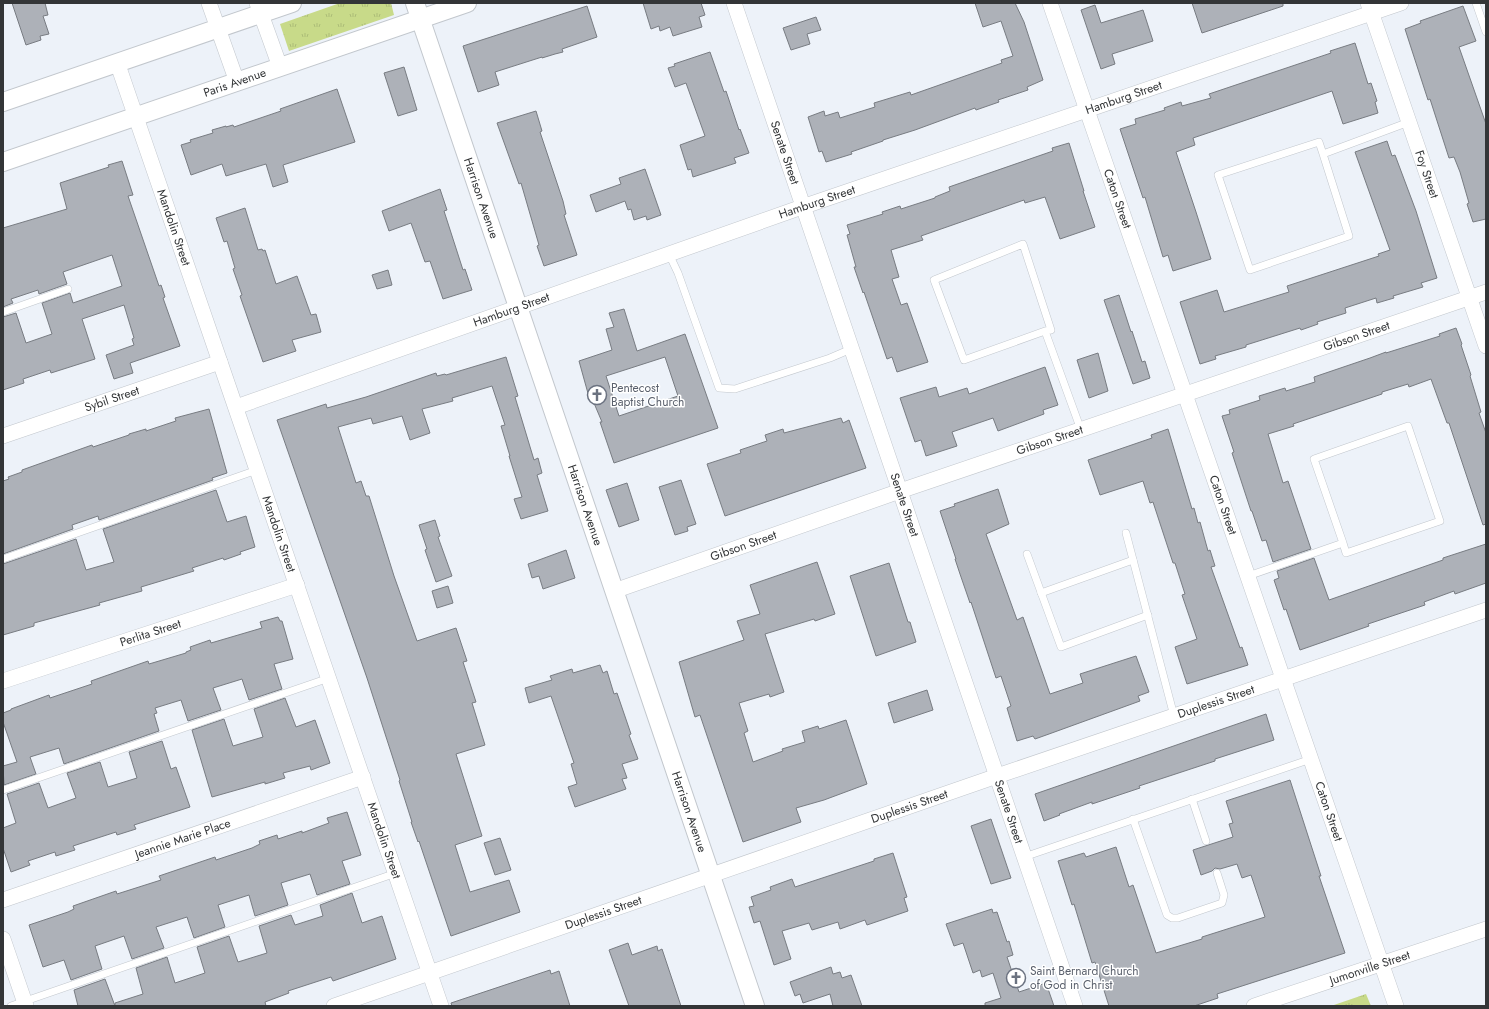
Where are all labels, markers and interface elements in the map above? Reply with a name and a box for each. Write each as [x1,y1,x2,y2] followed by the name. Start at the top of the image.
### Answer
[201,64,268,102] street label: Paris Avenue
[1083,76,1164,119] street label: Hamburg Street
[766,118,804,187] street label: Senate Street
[1410,148,1443,201] street label: Foy Street
[459,155,503,241] street label: Harrison Avenue
[1099,166,1136,231] street label: Caton Street
[776,180,858,224] street label: Hamburg Street
[152,187,195,268] street label: Mandolin Street
[471,288,552,332] street label: Hamburg Street
[1321,316,1392,356] street label: Gibson Street
[611,379,684,411] place label: Pentecost Baptist Church
[82,381,142,417] street label: Sybil Street
[586,384,608,406] church icon: Pentecost Baptist Church
[1014,420,1085,460] street label: Gibson Street
[563,462,607,548] street label: Harrison Avenue
[885,471,924,539] street label: Senate Street
[1205,473,1242,537] street label: Caton Street
[258,493,300,575] street label: Mandolin Street
[708,526,779,566] street label: Gibson Street
[117,614,183,651] street label: Perlita Street
[1175,680,1257,723] street label: Duplessis Street
[667,769,711,855] street label: Harrison Avenue
[990,777,1028,846] street label: Senate Street
[1310,779,1347,844] street label: Caton Street
[869,785,950,828] street label: Duplessis Street
[363,800,406,881] street label: Mandolin Street
[131,814,233,864] street label: Jeannie Marie Place
[562,891,644,934] street label: Duplessis Street
[1325,946,1412,990] street label: Jumonville Street
[1030,962,1139,994] place label: Saint Bernard Church of God in Christ
[1005,967,1027,989] church icon: Saint Bernard Church of God in Christ

